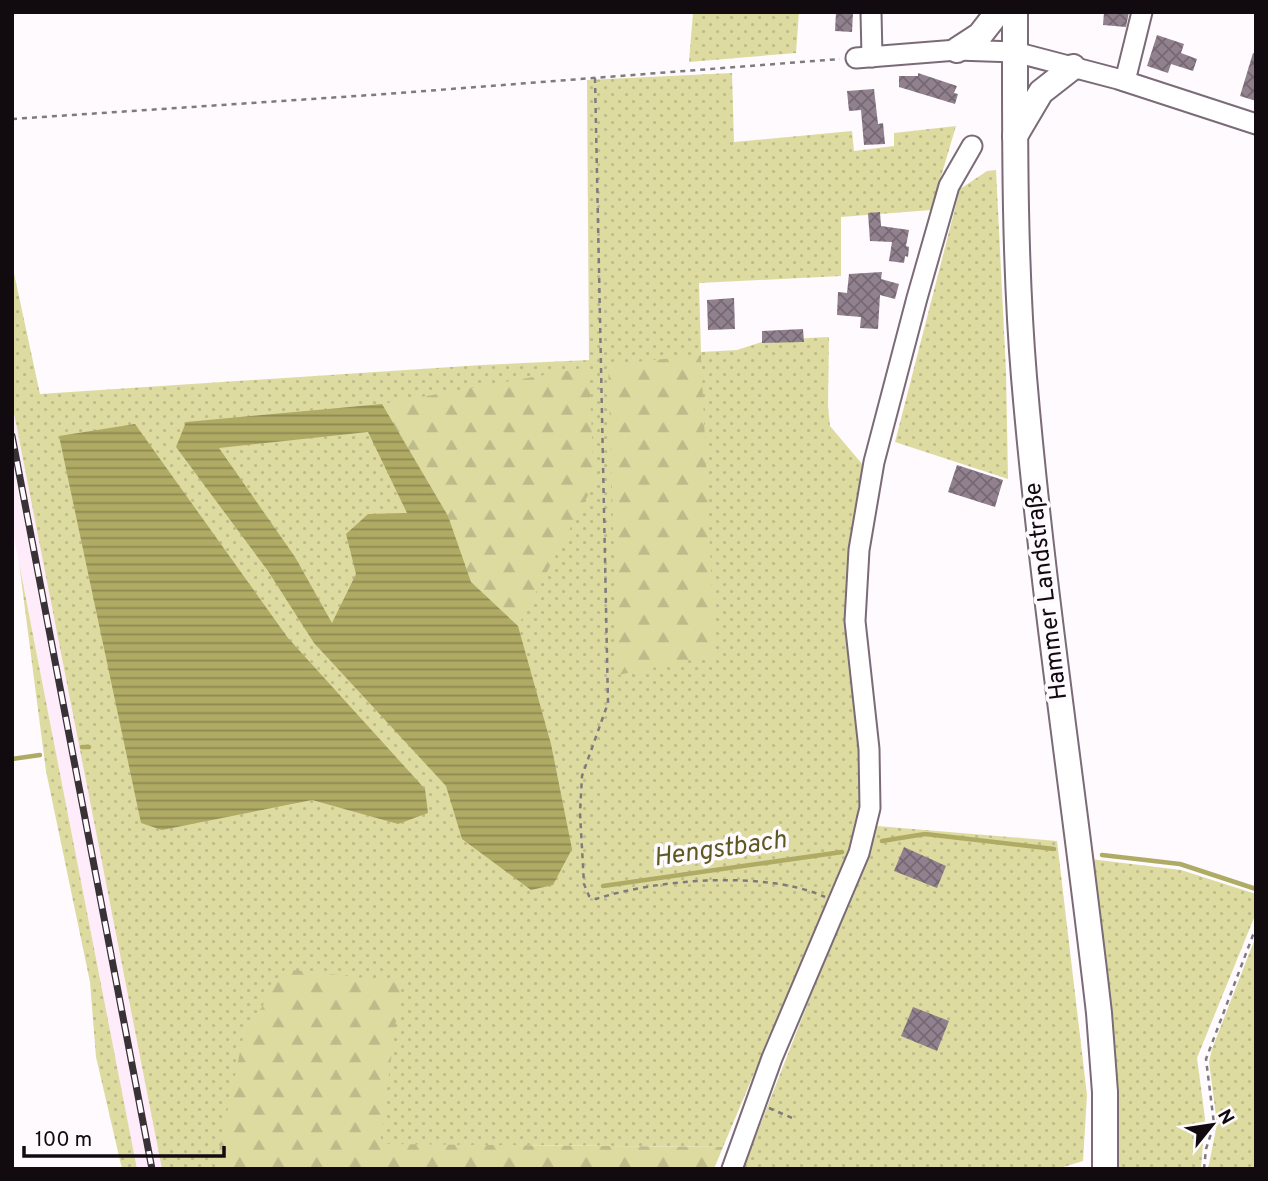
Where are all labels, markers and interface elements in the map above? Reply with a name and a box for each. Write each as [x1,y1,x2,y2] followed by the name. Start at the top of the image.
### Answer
[1019,481,1075,701] street label: Hammer Landstraße
[651,824,789,876] water label: Hengstbach
[1177,1090,1247,1160] north arrow
[1211,1106,1239,1129] text: N
[24,1114,224,1158] scale bar
[35,1127,92,1154] text: 100 m

